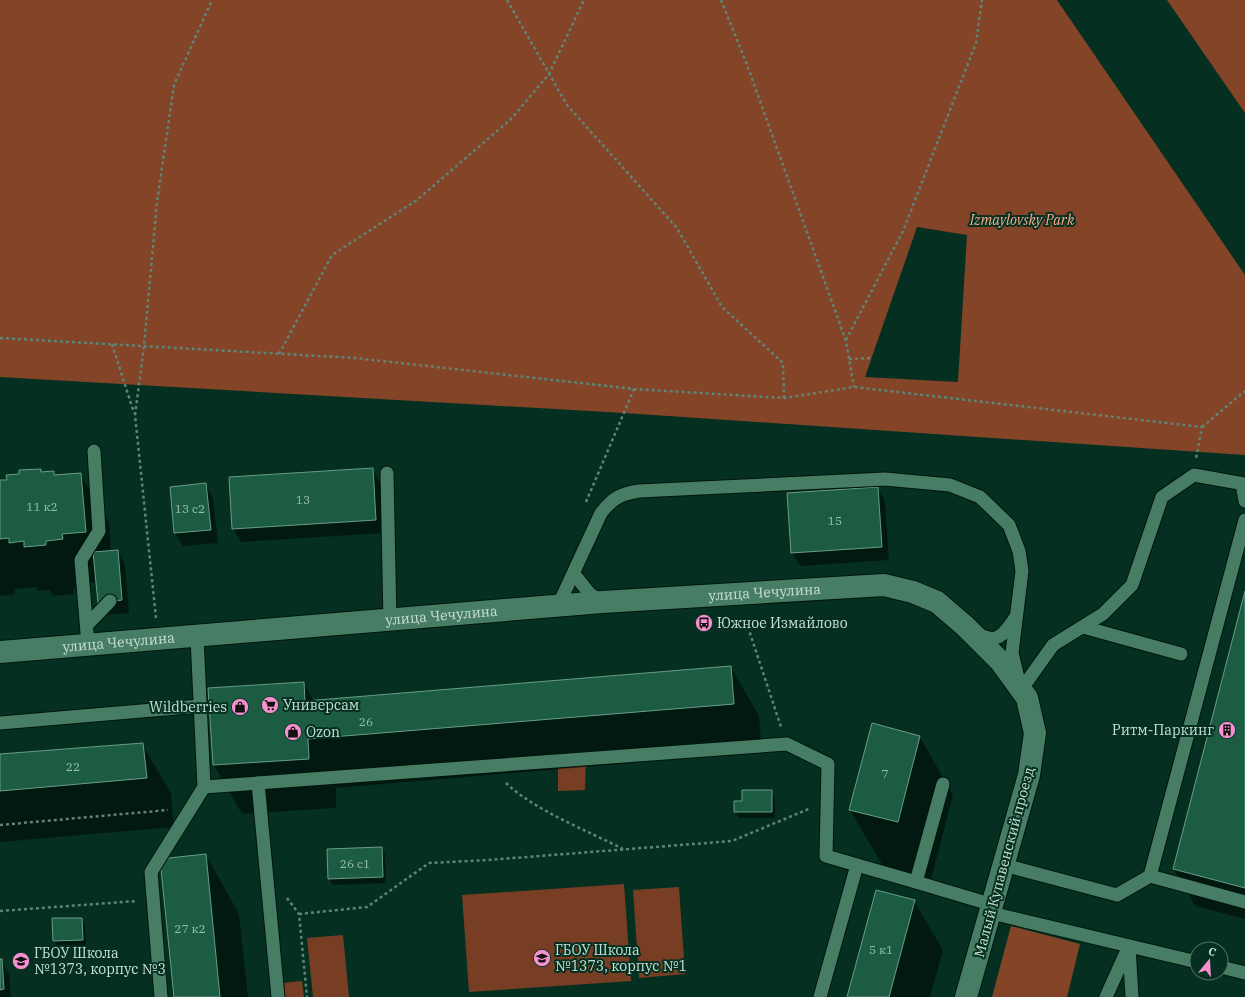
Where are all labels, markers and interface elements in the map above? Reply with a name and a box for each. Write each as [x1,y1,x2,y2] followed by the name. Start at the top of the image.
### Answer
[969,211,1075,229] park label: Izmaylovsky Park
[296,492,310,507] house number: 13
[26,499,58,514] house number: 11 к2
[175,501,205,516] house number: 13 с2
[828,513,842,528] house number: 15
[708,580,822,605] street label: улица Чечулина
[385,602,499,629] street label: улица Чечулина
[694,613,714,633] bus stop icon: Южное Измайлово
[717,614,848,632] place label: Южное Измайлово
[62,628,176,656] street label: улица Чечулина
[260,695,280,715] supermarket icon: Универсам
[283,696,359,714] place label: Универсам
[230,697,250,717] shop icon: Wildberries
[149,698,227,716] place label: Wildberries
[359,714,373,729] house number: 26
[1217,720,1237,740] building icon: Ритм-Паркинг
[1112,721,1214,739] place label: Ритм-Паркинг
[283,722,303,742] shop icon: Ozon
[306,723,340,741] place label: Ozon
[66,759,80,774] house number: 22
[970,764,1038,959] street label: Малый Купавенский проезд
[881,766,889,781] house number: 7
[340,856,370,871] house number: 26 с1
[174,921,206,936] house number: 27 к2
[555,941,687,975] place label: ГБОУ Школа №1373, корпус №1
[1189,941,1229,981] north arrow
[869,942,893,957] house number: 5 к1
[34,944,166,978] place label: ГБОУ Школа №1373, корпус №3
[1206,944,1218,959] text: С
[532,948,552,968] school or university icon: ГБОУ Школа №1373, корпус №1
[11,951,31,971] school or university icon: ГБОУ Школа №1373, корпус №3

